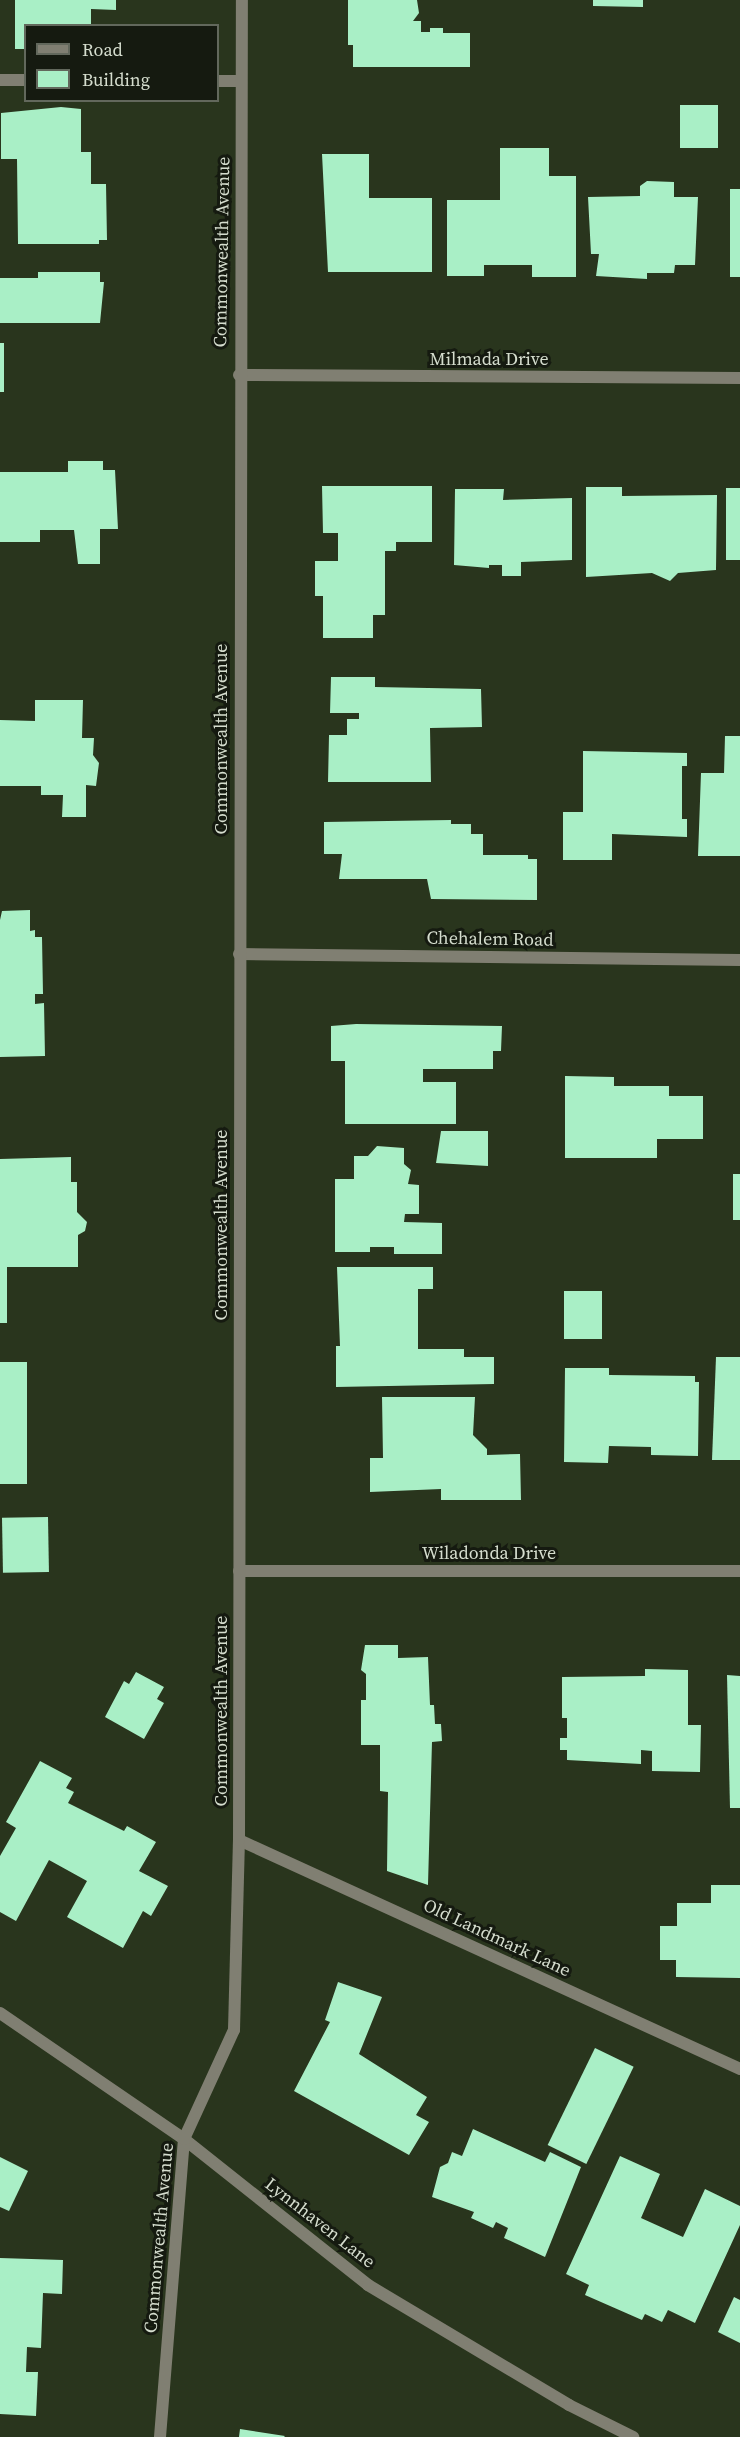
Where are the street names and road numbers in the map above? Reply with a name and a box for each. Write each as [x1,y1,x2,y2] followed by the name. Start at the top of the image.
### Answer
[210,156,234,348] street label: Commonwealth Avenue
[429,348,549,370] street label: Milmada Drive
[210,644,232,834] street label: Commonwealth Avenue
[426,927,554,951] street label: Chehalem Road
[210,1130,232,1320] street label: Commonwealth Avenue
[422,1542,556,1564] street label: Wiladonda Drive
[210,1616,232,1806] street label: Commonwealth Avenue
[420,1894,574,1982] street label: Old Landmark Lane
[140,2142,178,2334] street label: Commonwealth Avenue
[261,2173,379,2273] street label: Lynnhaven Lane

